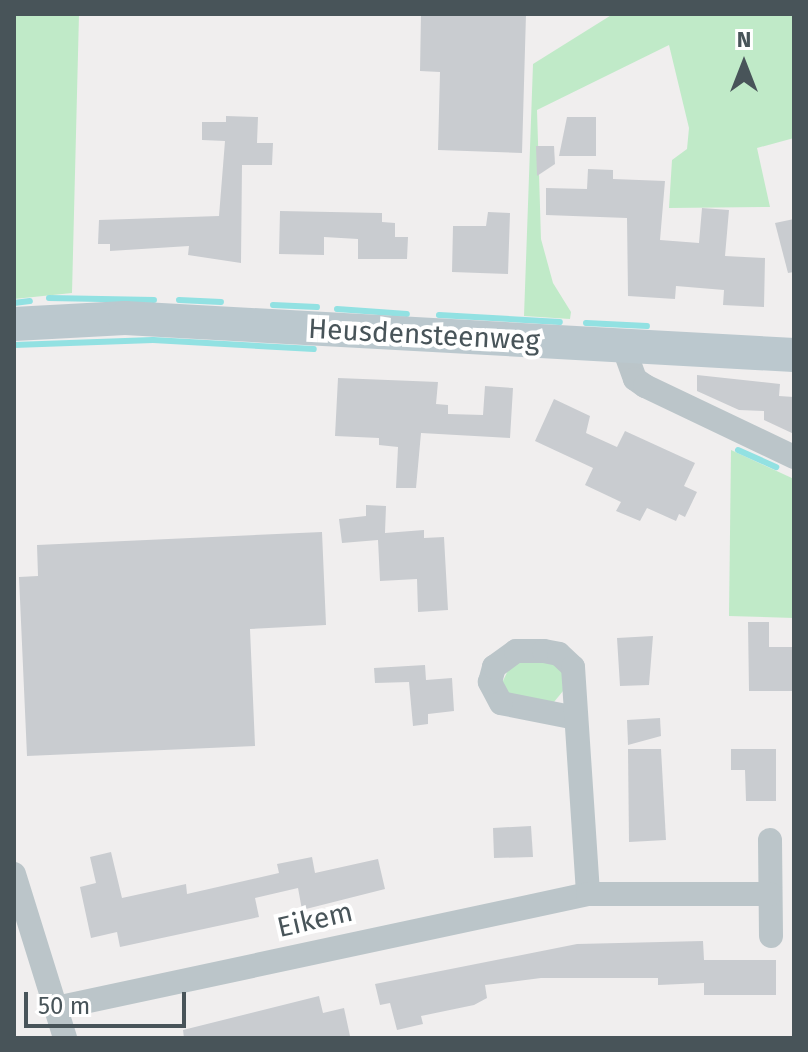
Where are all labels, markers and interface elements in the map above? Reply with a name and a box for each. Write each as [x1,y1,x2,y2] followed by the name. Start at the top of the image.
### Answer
[704,24,784,104] north arrow
[737,26,751,53] text: N
[307,312,541,358] street label: Heusdensteenweg
[274,895,356,945] street label: Eikem
[28,976,190,1026] scale bar
[38,992,90,1020] text: 50 m

